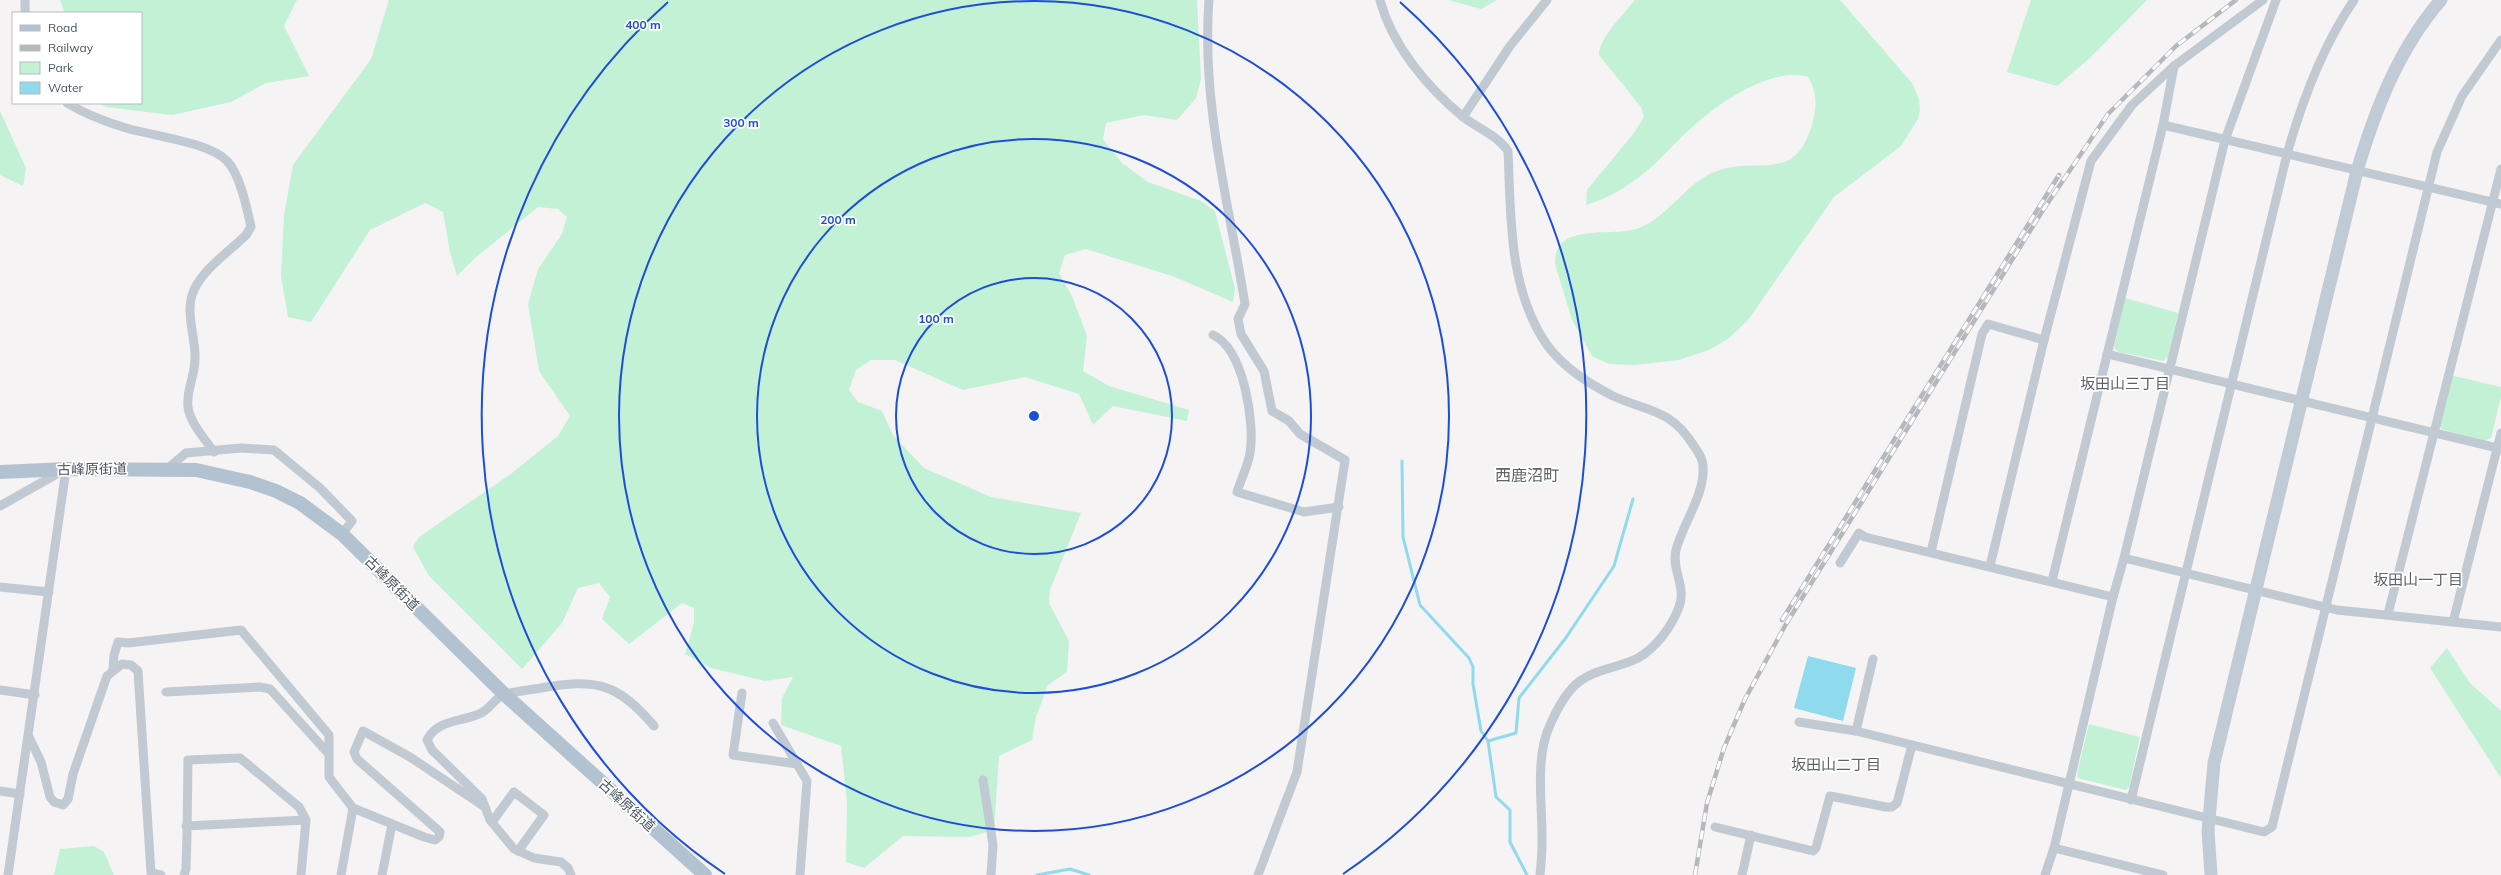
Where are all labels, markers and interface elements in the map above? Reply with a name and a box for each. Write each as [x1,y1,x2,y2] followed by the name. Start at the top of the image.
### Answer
[12,12,142,104] legend
[625,17,661,32] text: 400 m
[48,20,77,35] text: Road
[48,40,94,55] text: Railway
[48,60,74,75] text: Park
[48,80,84,95] text: Water
[723,115,759,130] text: 300 m
[820,212,856,227] text: 200 m
[918,311,954,326] text: 100 m
[2080,374,2170,393] district label: 坂田山三丁目
[1027,409,1041,423] centre of rings
[57,459,127,479] street label: 古峰原街道
[1495,465,1559,485] district label: 西鹿沼町
[361,552,423,614] street label: 古峰原街道
[2373,570,2463,589] district label: 坂田山一丁目
[1791,755,1881,774] district label: 坂田山二丁目
[595,775,659,835] street label: 古峰原街道

